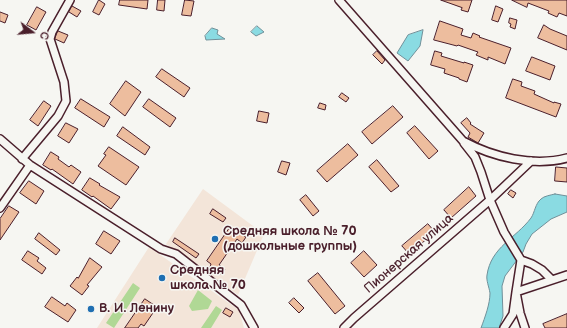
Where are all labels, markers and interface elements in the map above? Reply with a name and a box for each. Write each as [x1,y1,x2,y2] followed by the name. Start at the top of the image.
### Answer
[12,12,52,52] north arrow
[37,30,51,41] text: С
[361,211,457,297] street label: Пионерская улица
[223,224,357,255] place label: Средняя школа № 70 (дошкольные группы)
[210,234,220,244] marker: Средняя школа № 70 (дошкольные группы)
[170,263,246,294] place label: Средняя школа № 70
[157,273,167,283] marker: Средняя школа № 70
[99,301,174,317] place label: В. И. Ленину
[86,304,96,314] marker: В. И. Ленину

